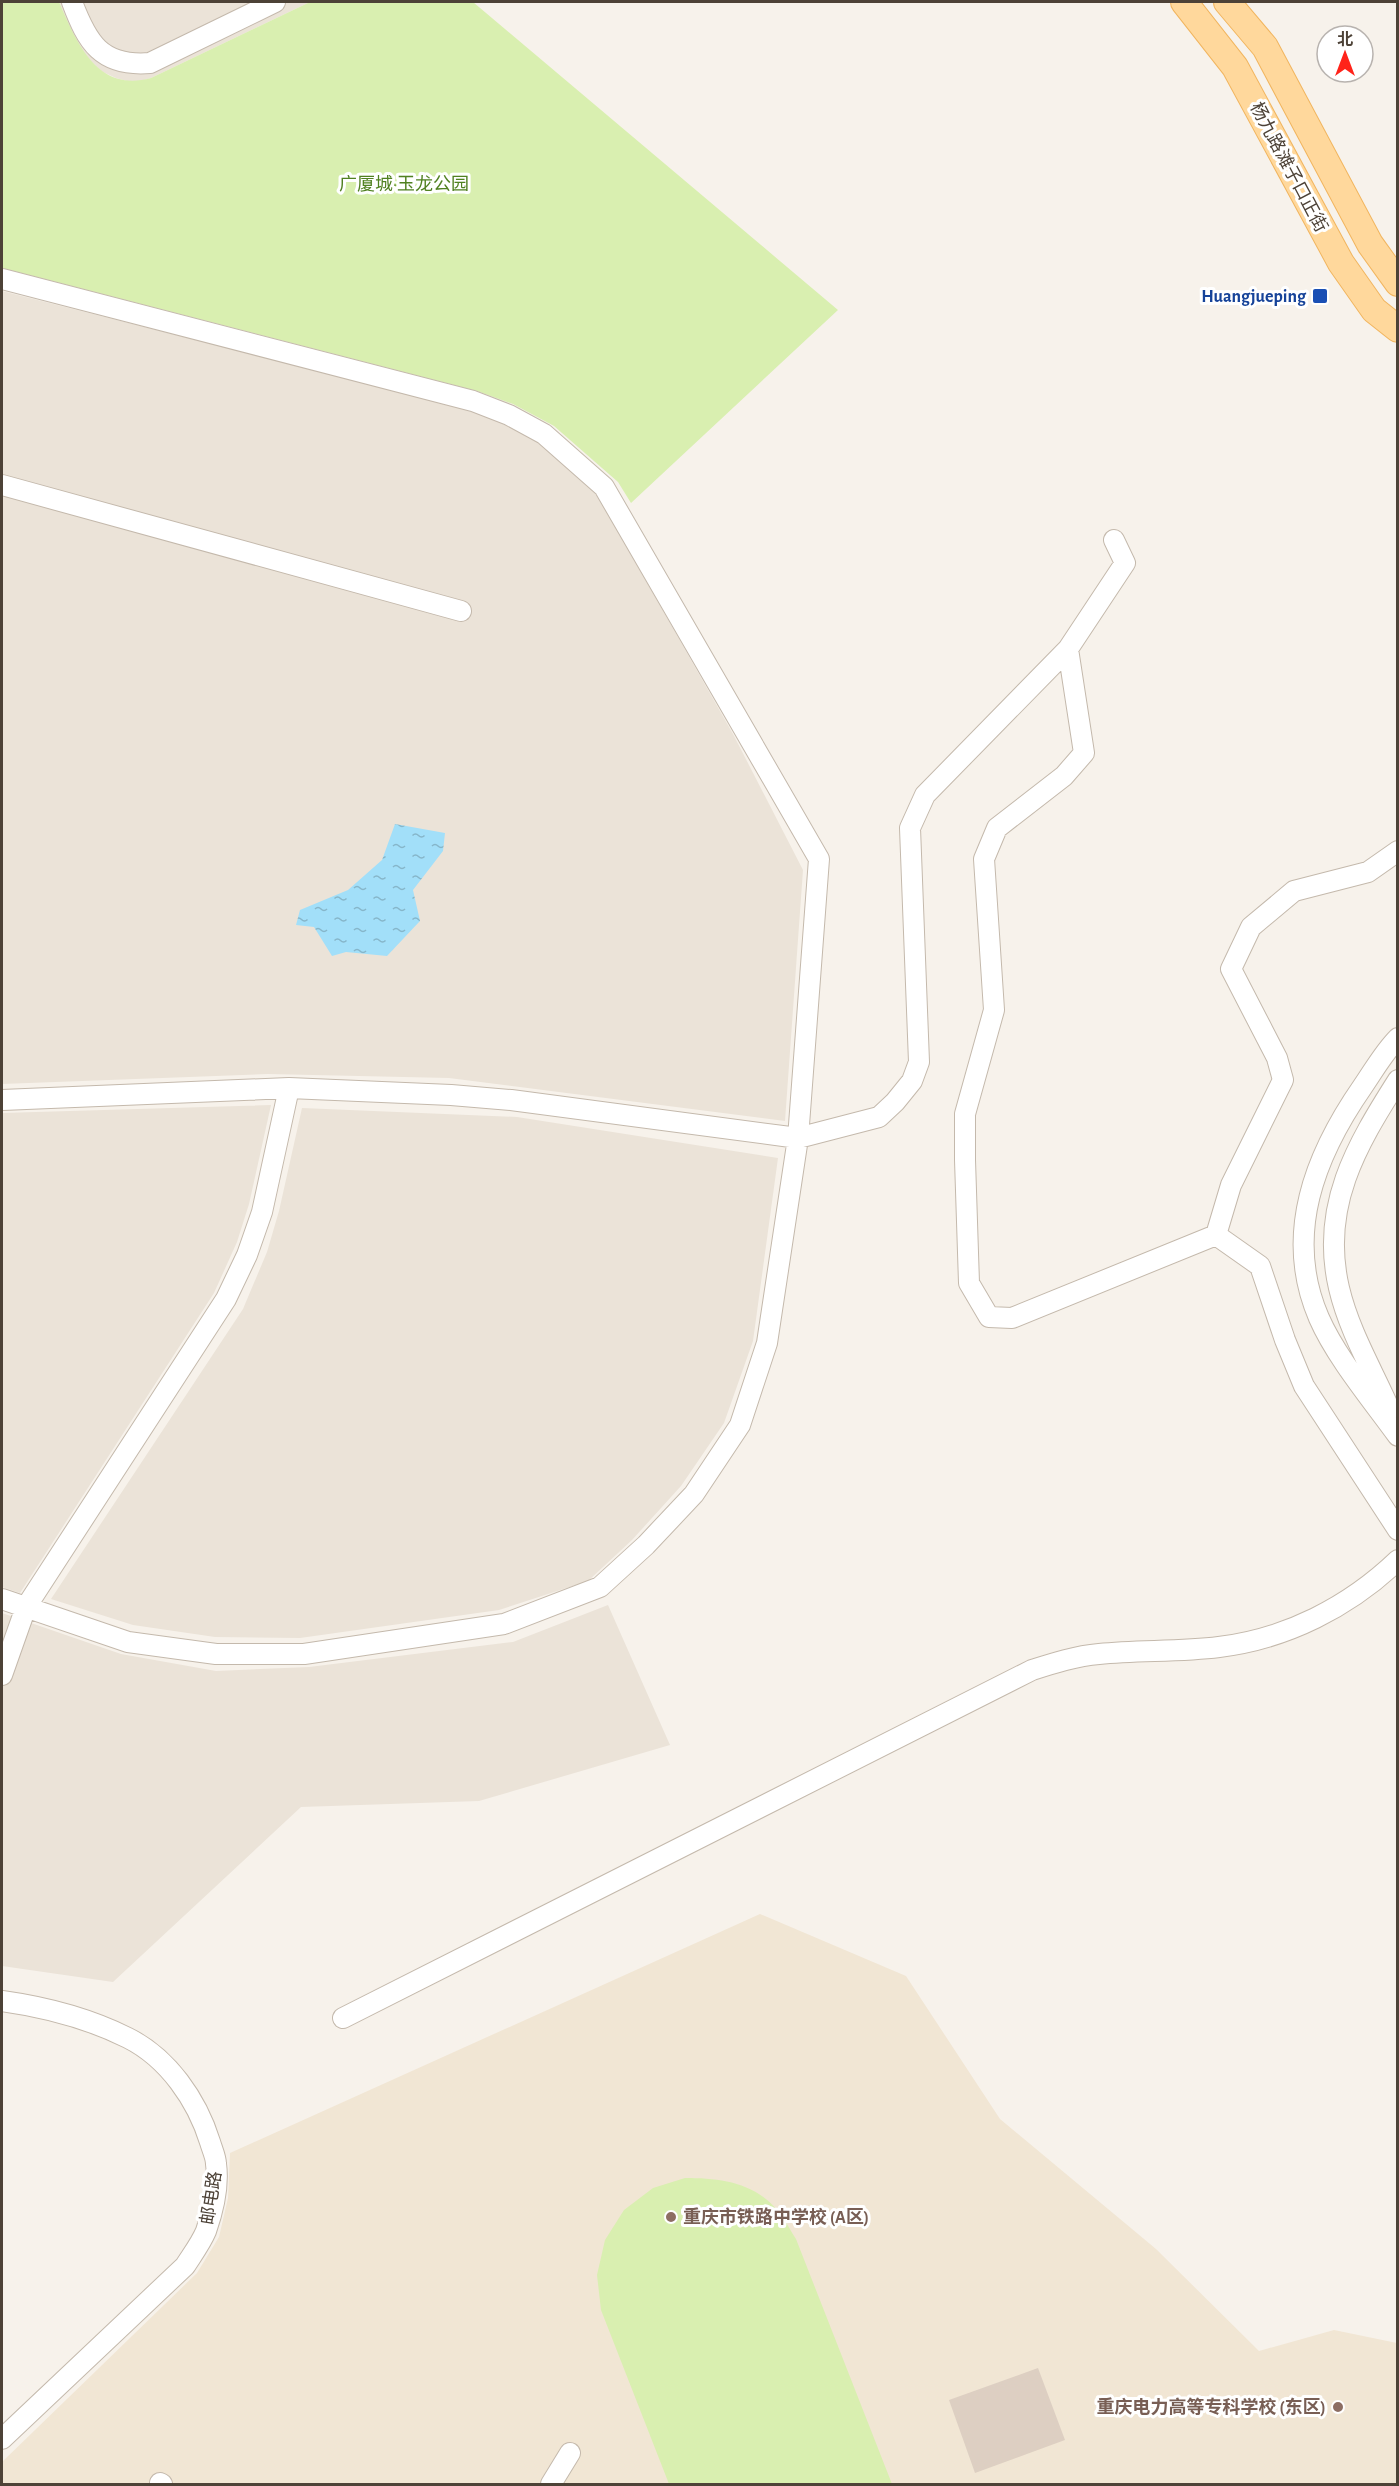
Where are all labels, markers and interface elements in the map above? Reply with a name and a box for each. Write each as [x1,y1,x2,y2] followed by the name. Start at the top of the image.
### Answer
[1315,24,1375,84] north arrow
[1337,31,1353,48] text: 北
[1246,99,1332,235] street label: 杨九路滩子口正街
[339,174,469,194] park label: 广厦城·玉龙公园
[1311,287,1329,305] marker: Huangjueping
[1201,288,1307,306] place label: Huangjueping
[197,2170,225,2226] street label: 邮电路
[683,2207,869,2227] place label: 重庆市铁路中学校 (A区)
[664,2210,678,2224] marker: 重庆市铁路中学校 (A区)
[1097,2397,1326,2417] place label: 重庆电力高等专科学校 (东区)
[1331,2400,1345,2414] marker: 重庆电力高等专科学校 (东区)

